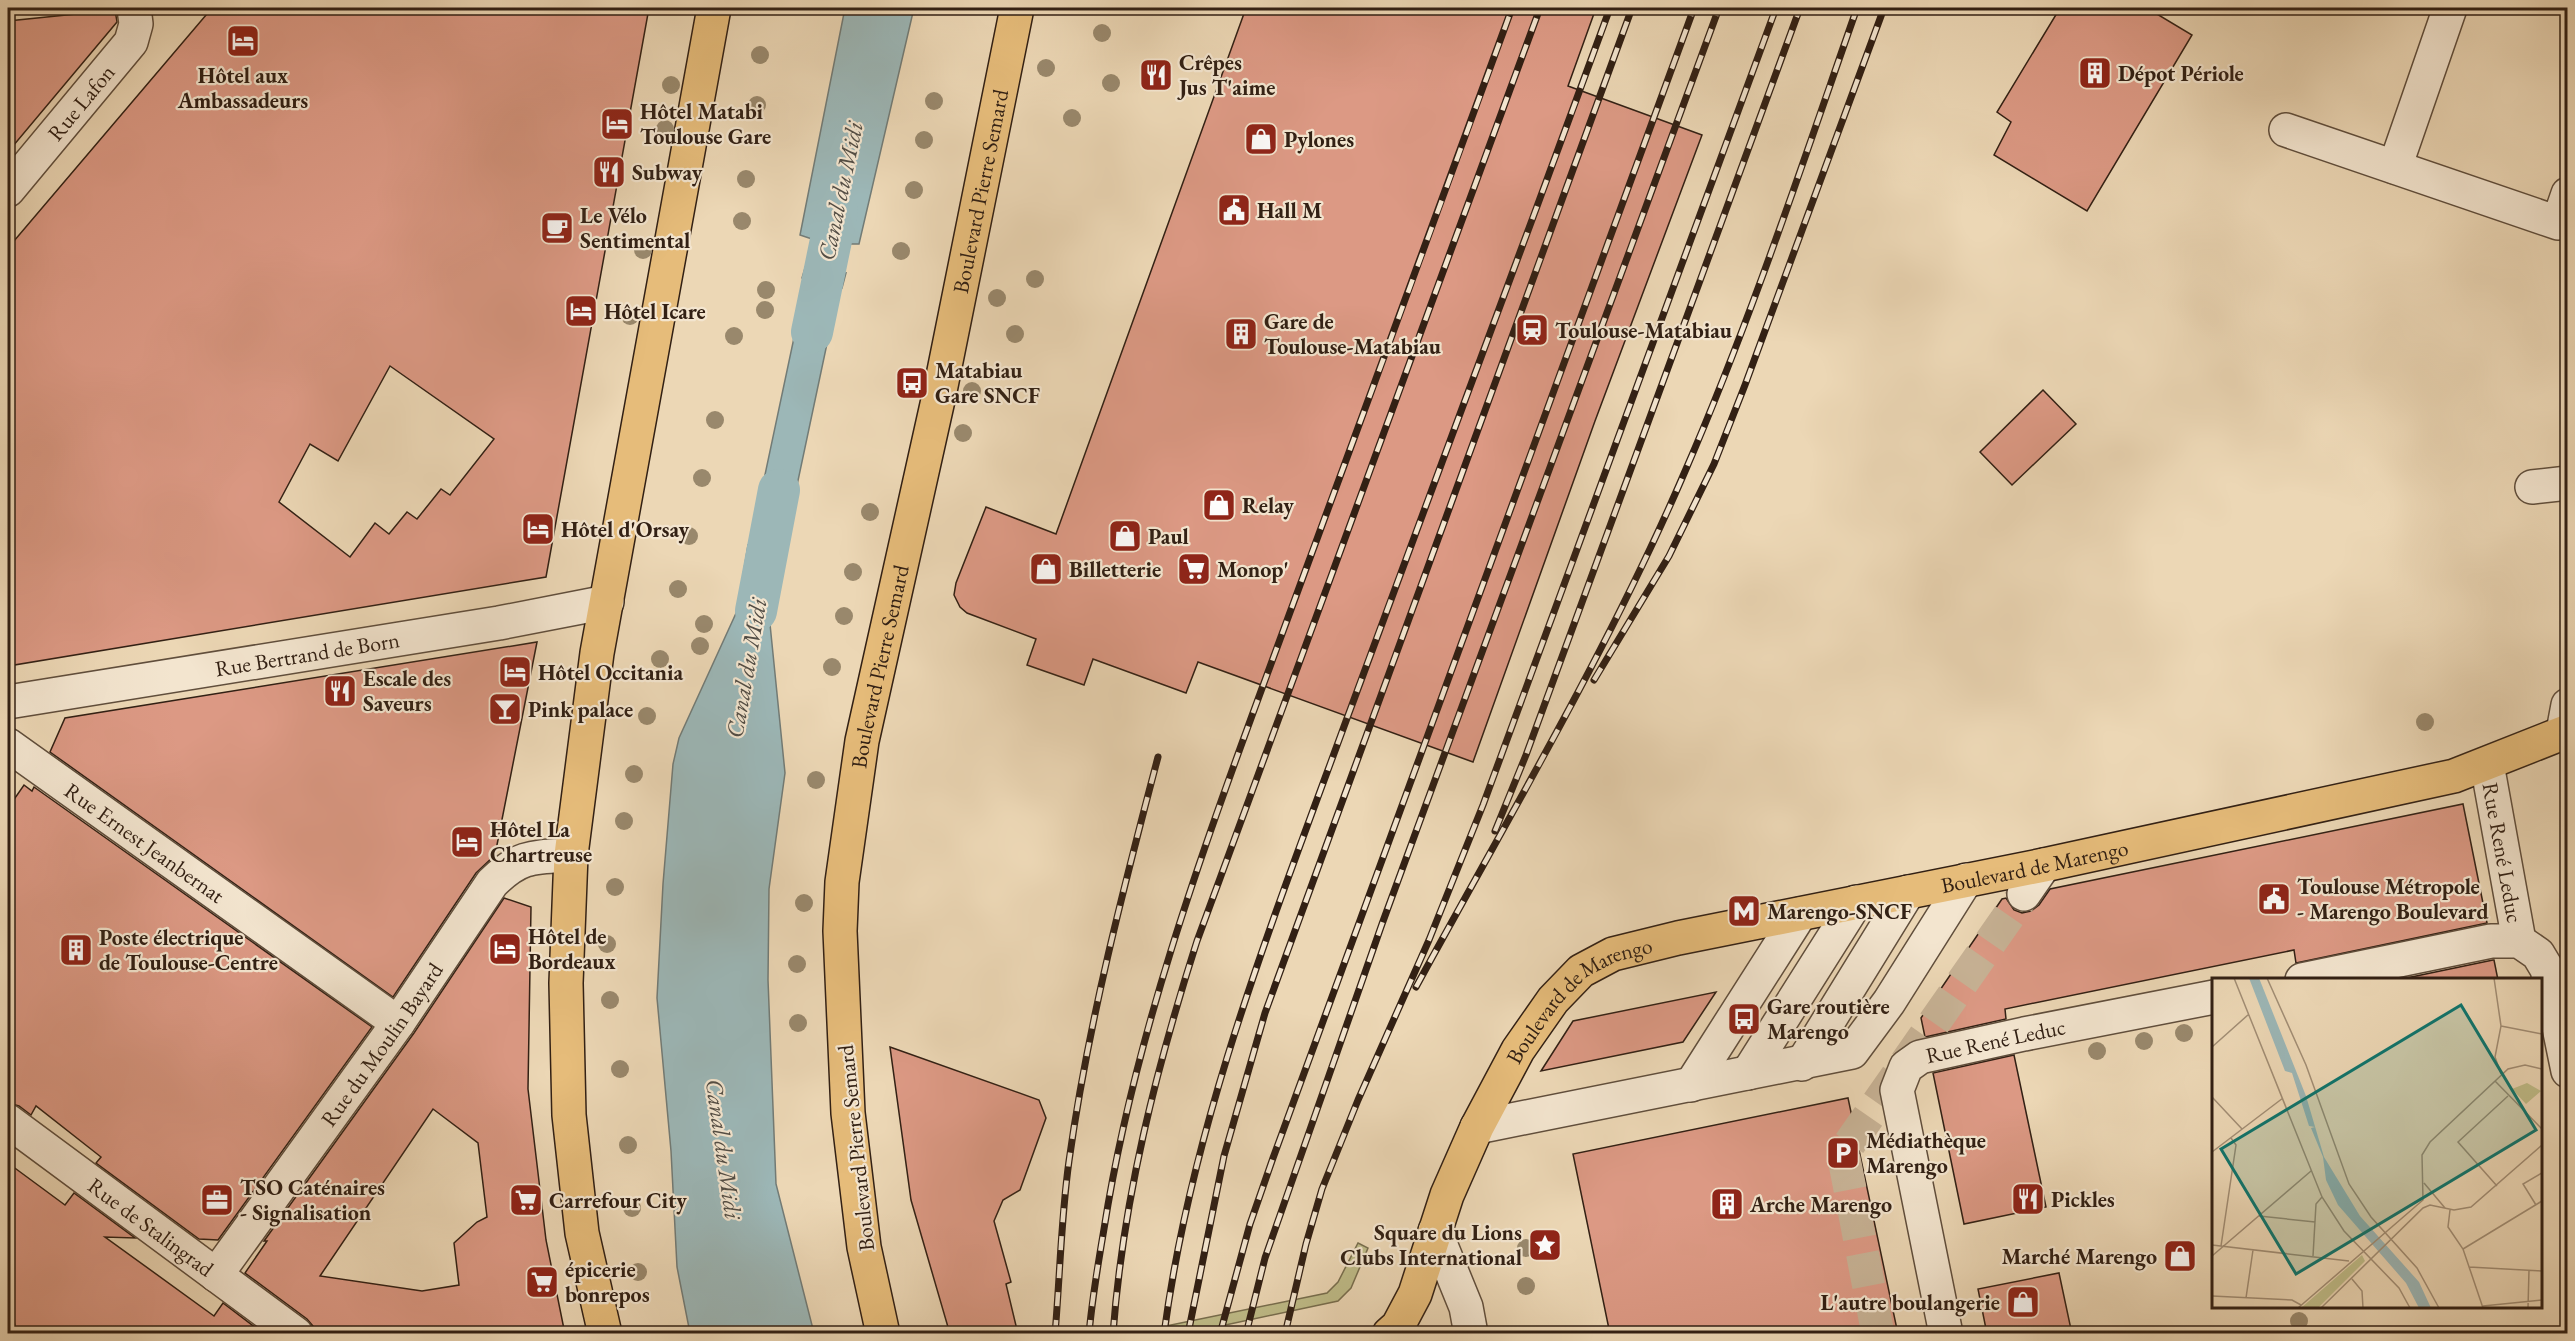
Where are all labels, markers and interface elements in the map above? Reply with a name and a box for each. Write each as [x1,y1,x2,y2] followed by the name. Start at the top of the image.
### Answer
[225,23,261,59] hotel icon: Hôtel aux Ambassadeurs
[1177,48,1275,102] place label: Crêpes Jus T'aime
[2077,55,2113,91] building icon: Dépot Périole
[1138,57,1174,93] restaurant icon: Crêpes Jus T'aime
[41,58,121,147] street label: Rue Lafon
[2118,59,2244,88] place label: Dépot Périole
[177,61,308,115] place label: Hôtel aux Ambassadeurs
[946,86,1015,296] street label: Boulevard Pierre Semard
[640,97,771,151] place label: Hôtel Matabi Toulouse Gare
[599,106,635,142] hotel icon: Hôtel Matabi Toulouse Gare
[810,118,870,263] water label: Canal du Midi
[1243,121,1279,157] shop icon: Pylones
[1284,125,1354,154] place label: Pylones
[591,154,627,190] restaurant icon: Subway
[632,158,703,187] place label: Subway
[1216,192,1252,228] public building icon: Hall M
[1257,196,1322,225] place label: Hall M
[580,201,690,255] place label: Le Vélo Sentimental
[539,210,575,246] cafe icon: Le Vélo Sentimental
[563,293,599,329] hotel icon: Hôtel Icare
[604,297,706,326] place label: Hôtel Icare
[1264,307,1441,361] place label: Gare de Toulouse-Matabiau
[1514,312,1550,348] station icon: Toulouse-Matabiau
[1223,316,1259,352] building icon: Gare de Toulouse-Matabiau
[1555,316,1732,345] place label: Toulouse-Matabiau
[935,356,1040,410] place label: Matabiau Gare SNCF
[894,365,930,401] bus stop icon: Matabiau Gare SNCF
[1201,487,1237,523] shop icon: Relay
[1242,491,1294,520] place label: Relay
[520,511,556,547] hotel icon: Hôtel d'Orsay
[561,515,690,544] place label: Hôtel d'Orsay
[1107,518,1143,554] shop icon: Paul
[1148,522,1189,551] place label: Paul
[1028,551,1064,587] shop icon: Billetterie
[1176,551,1212,587] supermarket icon: Monop'
[1069,555,1161,584] place label: Billetterie
[1217,555,1289,584] place label: Monop'
[844,561,916,770] street label: Boulevard Pierre Semard
[718,595,774,740] water label: Canal du Midi
[213,625,402,683] street label: Rue Bertrand de Born
[497,654,533,690] hotel icon: Hôtel Occitania
[538,658,683,687] place label: Hôtel Occitania
[363,664,451,718] place label: Escale des Saveurs
[322,673,358,709] restaurant icon: Escale des Saveurs
[487,691,523,727] bar icon: Pink palace
[528,695,633,724] place label: Pink palace
[59,776,231,909] street label: Rue Ernest Jeanbernat
[2476,780,2530,925] street label: Rue René Leduc
[490,815,592,869] place label: Hôtel La Chartreuse
[449,824,485,860] hotel icon: Hôtel La Chartreuse
[1938,833,2131,900] street label: Boulevard de Marengo
[2297,872,2489,926] place label: Toulouse Métropole - Marengo Boulevard
[2256,881,2292,917] public building icon: Toulouse Métropole - Marengo Boulevard
[1726,893,1762,929] metro station icon: Marengo-SNCF
[1767,897,1912,926] place label: Marengo-SNCF
[528,922,616,976] place label: Hôtel de Bordeaux
[99,923,278,977] place label: Poste électrique de Toulouse-Centre
[1499,930,1655,1068] street label: Boulevard de Marengo
[487,931,523,967] hotel icon: Hôtel de Bordeaux
[58,932,94,968] building icon: Poste électrique de Toulouse-Centre
[314,956,450,1132] street label: Rue du Moulin Bayard
[2212,978,2542,1308] inset map
[1767,992,1890,1046] place label: Gare routière Marengo
[1726,1001,1762,1037] bus stop icon: Gare routière Marengo
[1923,1012,2068,1070] street label: Rue René Leduc
[831,1043,881,1253] street label: Boulevard Pierre Semard
[699,1077,749,1222] water label: Canal du Midi
[1866,1126,1986,1180] place label: Médiathèque Marengo
[1825,1135,1861,1171] parking icon: Médiathèque Marengo
[82,1171,221,1283] street label: Rue de Stalingrad
[240,1173,385,1227] place label: TSO Caténaires - Signalisation
[2010,1181,2046,1217] restaurant icon: Pickles
[199,1182,235,1218] office icon: TSO Caténaires - Signalisation
[508,1182,544,1218] supermarket icon: Carrefour City
[2051,1185,2115,1214] place label: Pickles
[549,1186,687,1215] place label: Carrefour City
[1709,1186,1745,1222] building icon: Arche Marengo
[1749,1190,1892,1219] place label: Arche Marengo
[1340,1218,1522,1272] place label: Square du Lions Clubs International
[1527,1227,1563,1263] place icon: Square du Lions Clubs International
[2162,1238,2198,1274] shop icon: Marché Marengo
[2002,1242,2157,1271] place label: Marché Marengo
[565,1255,650,1309] place label: épicerie bonrepos
[524,1264,560,1300] supermarket icon: épicerie bonrepos
[2005,1284,2041,1320] shop icon: L'autre boulangerie
[1820,1288,2000,1317] place label: L'autre boulangerie

